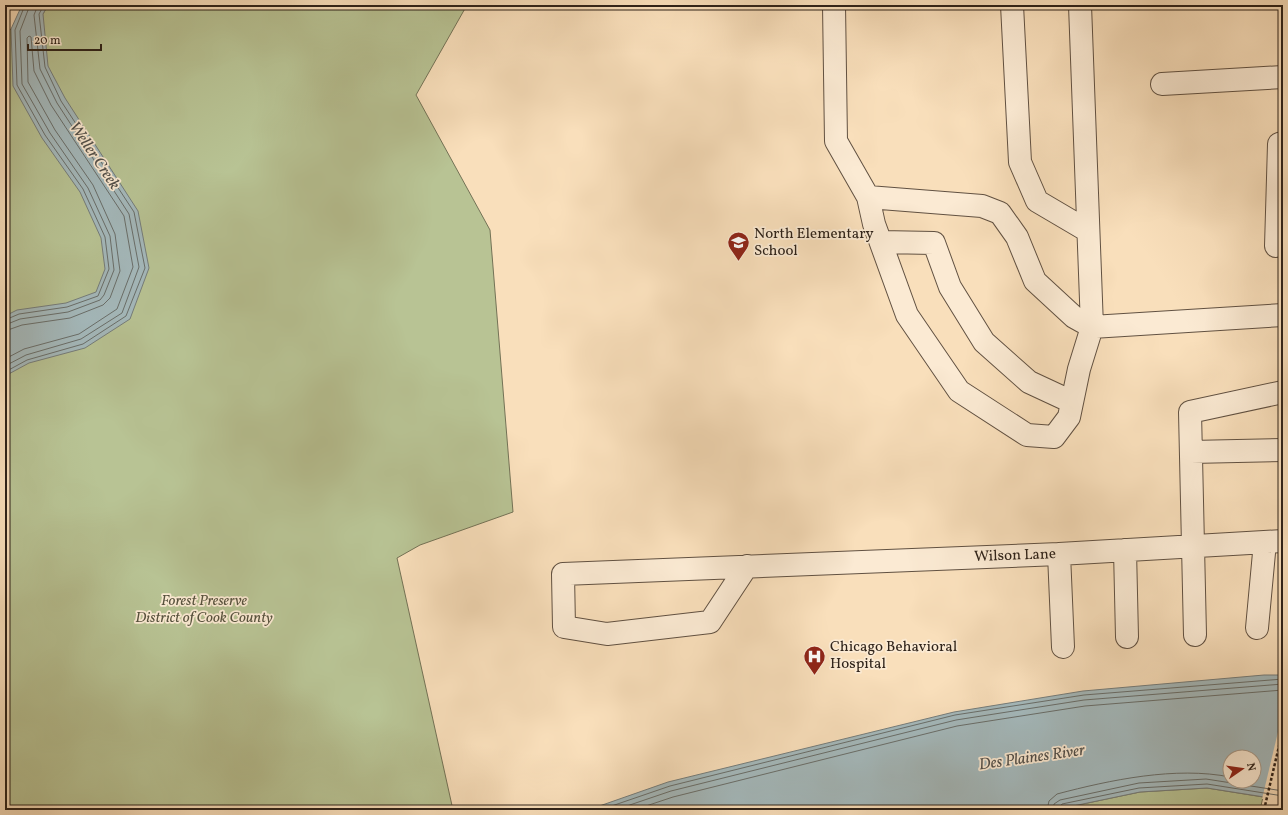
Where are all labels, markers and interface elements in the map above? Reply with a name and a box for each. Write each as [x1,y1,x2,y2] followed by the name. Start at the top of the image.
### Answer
[28,26,101,52] scale bar
[34,33,61,49] text: 20 m
[63,118,125,195] water label: Weller Creek
[754,224,874,262] place label: North Elementary School
[725,230,751,263] school or university icon: North Elementary School
[974,544,1056,568] street label: Wilson Lane
[135,591,273,629] park label: Forest Preserve District of Cook County
[830,637,957,675] place label: Chicago Behavioral Hospital
[802,643,828,676] hospital icon: Chicago Behavioral Hospital
[977,740,1088,776] water label: Des Plaines River
[1222,749,1262,789] north arrow
[1242,762,1258,773] text: N

